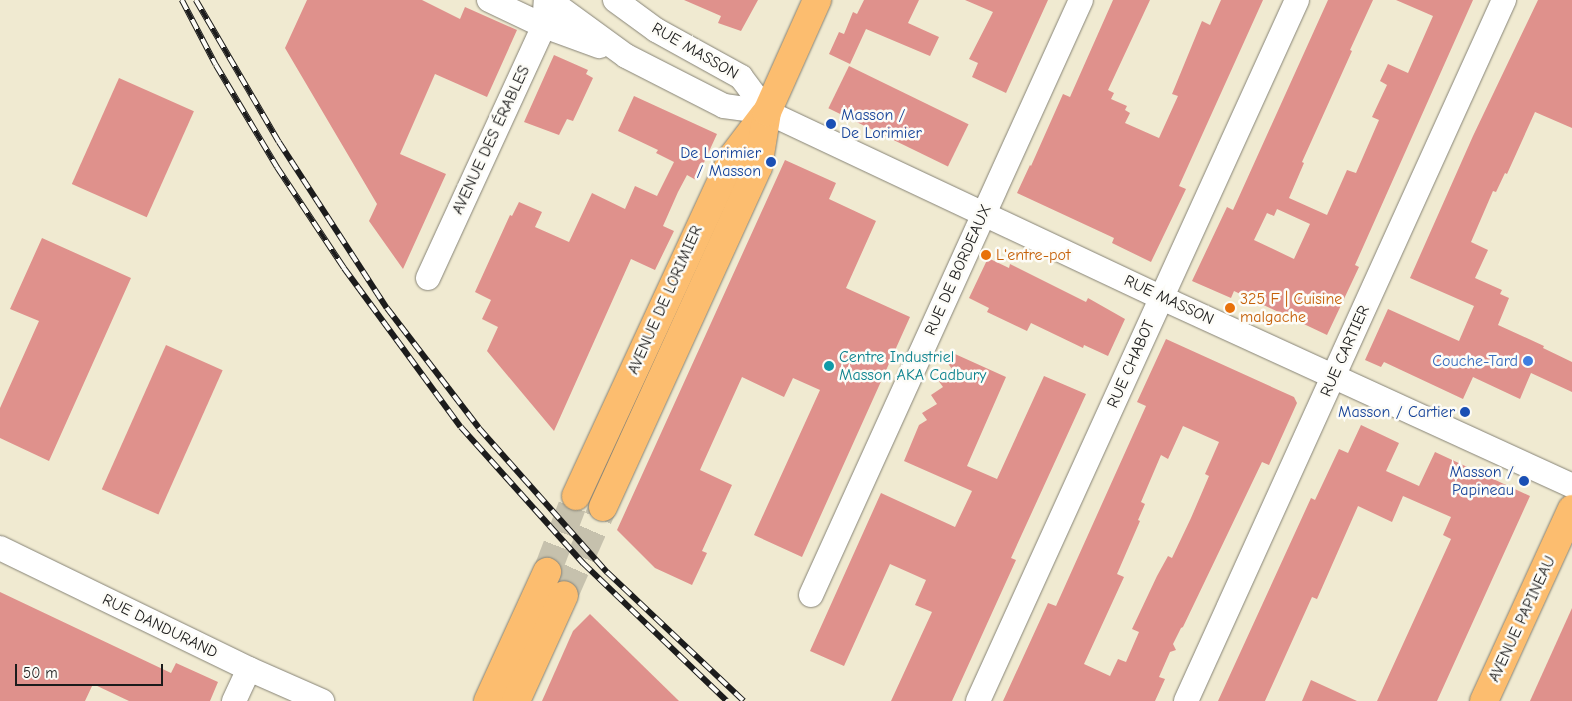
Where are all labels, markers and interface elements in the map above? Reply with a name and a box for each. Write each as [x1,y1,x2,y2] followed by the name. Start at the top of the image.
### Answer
[648,18,742,84] street label: RUE MASSON
[448,62,534,218] street label: AVENUE DES ÉRABLES
[841,105,922,143] place label: Masson / De Lorimier
[825,118,837,130] marker: Masson / De Lorimier
[680,143,761,181] place label: De Lorimier / Masson
[765,156,777,168] marker: De Lorimier / Masson
[920,202,996,338] street label: RUE DE BORDEAUX
[624,223,706,377] street label: AVENUE DE LORIMIER
[996,245,1070,265] place label: L'entre-pot
[980,249,992,261] marker: L'entre-pot
[1121,271,1217,329] street label: RUE MASSON
[1240,289,1342,327] place label: 325 F | Cuisine malgache
[1224,302,1236,314] marker: 325 F | Cuisine malgache
[1316,302,1374,400] street label: RUE CARTIER
[1103,317,1159,411] street label: RUE CHABOT
[839,347,986,385] place label: Centre Industriel Masson AKA Cadbury
[1432,351,1518,371] place label: Couche-Tard
[1522,355,1534,367] marker: Couche-Tard
[823,360,835,372] marker: Centre Industriel Masson AKA Cadbury
[1338,402,1455,422] place label: Masson / Cartier
[1459,406,1471,418] marker: Masson / Cartier
[1449,462,1514,500] place label: Masson / Papineau
[1518,475,1530,487] marker: Masson / Papineau
[1484,553,1560,685] street label: AVENUE PAPINEAU
[99,590,221,662] street label: RUE DANDURAND
[18,654,165,686] scale bar
[23,664,58,682] text: 50 m

